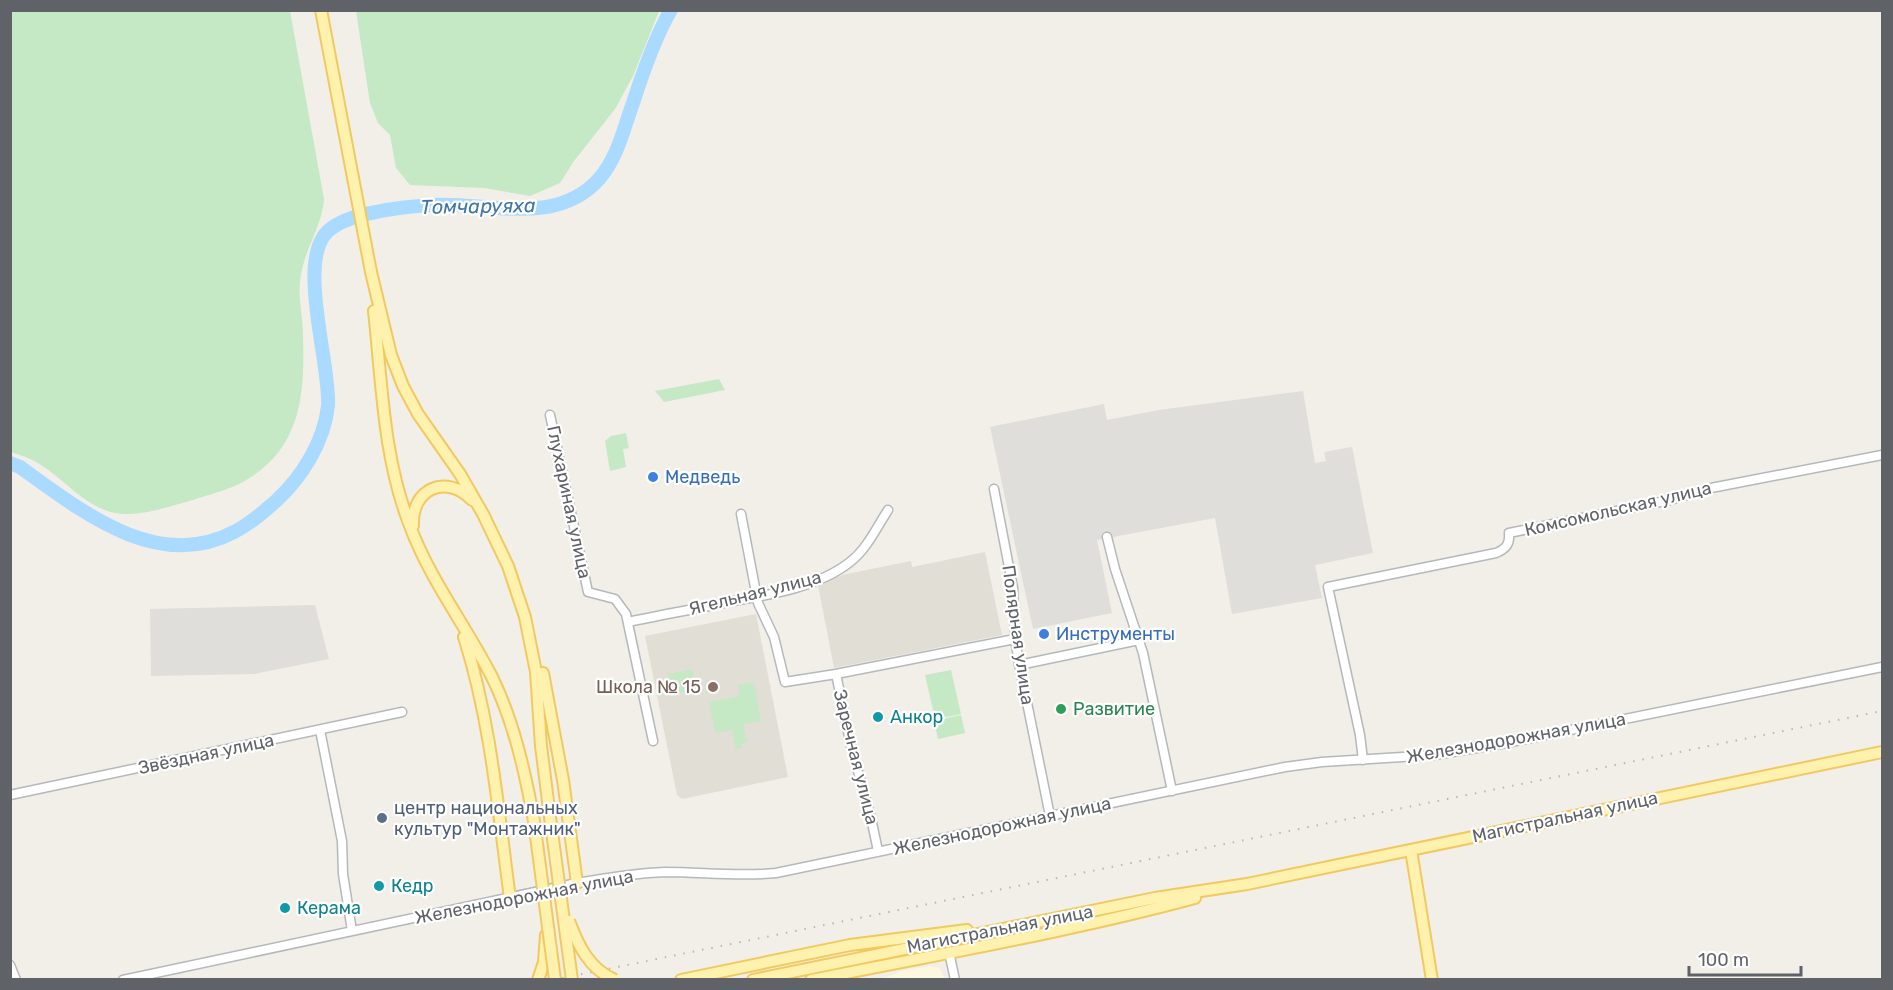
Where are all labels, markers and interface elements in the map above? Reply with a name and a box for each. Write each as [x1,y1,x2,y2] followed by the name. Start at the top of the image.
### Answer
[420,193,536,219] water label: Томчаруяха
[542,424,596,580] street label: Глухариная улица
[665,466,740,488] place label: Медведь
[646,470,660,484] marker: Медведь
[1522,477,1714,541] street label: Комсомольская улица
[997,564,1039,706] street label: Полярная улица
[686,566,824,620] street label: Ягельная улица
[1056,623,1175,645] place label: Инструменты
[1037,627,1051,641] marker: Инструменты
[596,676,701,698] place label: Школа № 15
[706,680,720,694] marker: Школа № 15
[829,687,883,827] street label: Заречная улица
[1073,698,1155,720] place label: Развитие
[1054,702,1068,716] marker: Развитие
[890,706,943,728] place label: Анкор
[1405,708,1627,768] street label: Железнодорожная улица
[871,710,885,724] marker: Анкор
[136,729,276,779] street label: Звёздная улица
[1470,787,1660,847] street label: Магистральная улица
[891,792,1113,860] street label: Железнодорожная улица
[394,797,581,840] place label: центр национальных культур "Монтажник"
[375,811,389,825] marker: центр национальных культур "Монтажник"
[413,865,635,929] street label: Железнодорожная улица
[391,875,434,897] place label: Кедр
[372,879,386,893] marker: Кедр
[297,897,361,919] place label: Керама
[905,900,1095,958] street label: Магистральная улица
[278,901,292,915] marker: Керама
[1689,939,1802,977] scale bar
[1698,949,1749,971] text: 100 m

